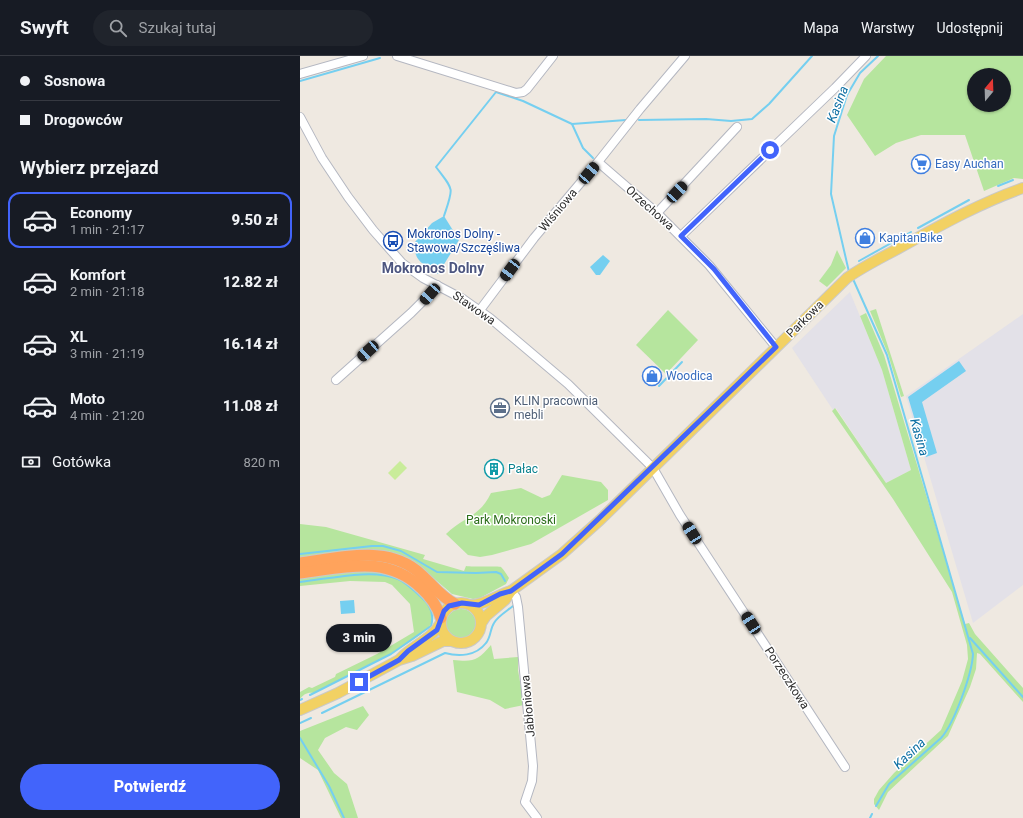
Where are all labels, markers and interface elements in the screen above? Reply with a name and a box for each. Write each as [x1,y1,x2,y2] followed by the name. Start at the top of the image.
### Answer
[93,10,373,46] search box
[20,16,69,39] text: Swyft
[107,17,129,39] icon: search
[139,19,216,37] text: Szukaj tutaj
[804,20,839,36] text: Mapa
[861,20,914,36] text: Warstwy
[936,20,1003,36] text: Udostępnij
[967,68,1011,112] north arrow
[967,68,1011,112] map controls
[44,72,105,90] text: Sosnowa
[824,84,851,125] water label: Kasina
[44,111,123,129] text: Drogowców
[761,141,779,159] route start
[910,153,932,175] supermarket icon: Easy Auchan
[20,157,159,178] text: Wybierz przejazd
[935,157,1004,171] place label: Easy Auchan
[577,160,601,186] car
[664,179,690,205] car
[623,183,677,233] street label: Orzechowa
[536,186,580,234] street label: Wiśniowa
[22,202,58,238] icon: car
[70,204,132,222] text: Economy
[231,211,278,229] text: 9.50 zł
[70,222,145,237] text: 1 min · 21:17
[407,227,520,255] place label: Mokronos Dolny - Stawowa/Szczęśliwa
[854,227,876,249] shop icon: KapitanBike
[382,230,404,252] bus stop icon: Mokronos Dolny - Stawowa/Szczęśliwa
[879,231,943,245] place label: KapitanBike
[498,257,522,283] car
[382,260,485,276] district label: Mokronos Dolny
[22,264,58,300] icon: car
[70,266,126,284] text: Komfort
[223,273,278,291] text: 12.82 zł
[418,281,442,307] car
[70,284,145,299] text: 2 min · 21:18
[450,288,498,328] street label: Stawowa
[784,298,826,340] street label: Parkowa
[22,326,58,362] icon: car
[70,328,88,346] text: XL
[223,335,278,353] text: 16.14 zł
[355,339,381,363] car
[70,346,145,361] text: 3 min · 21:19
[641,365,663,387] shop icon: Woodica
[666,369,713,383] place label: Woodica
[22,388,58,424] icon: car
[70,390,105,408] text: Moto
[514,394,598,422] place label: KLIN pracownia mebli
[223,397,278,415] text: 11.08 zł
[489,397,511,419] office icon: KLIN pracownia mebli
[70,408,145,423] text: 4 min · 21:20
[907,417,932,458] water label: Kasina
[20,451,42,473] icon: cash
[52,453,111,471] text: Gotówka
[243,455,280,470] text: 820 m
[483,458,505,480] building icon: Pałac
[508,462,538,476] place label: Pałac
[466,513,556,527] park label: Park Mokronoski
[681,520,703,546] car
[739,610,763,636] car
[326,624,392,652] callout: 3 min
[343,630,375,645] text: 3 min
[762,644,812,712] street label: Porzeczkowa
[350,673,368,691] route end
[518,675,538,737] street label: Jabłoniowa
[890,735,929,772] water label: Kasina
[20,764,280,810] button: Potwierdź

